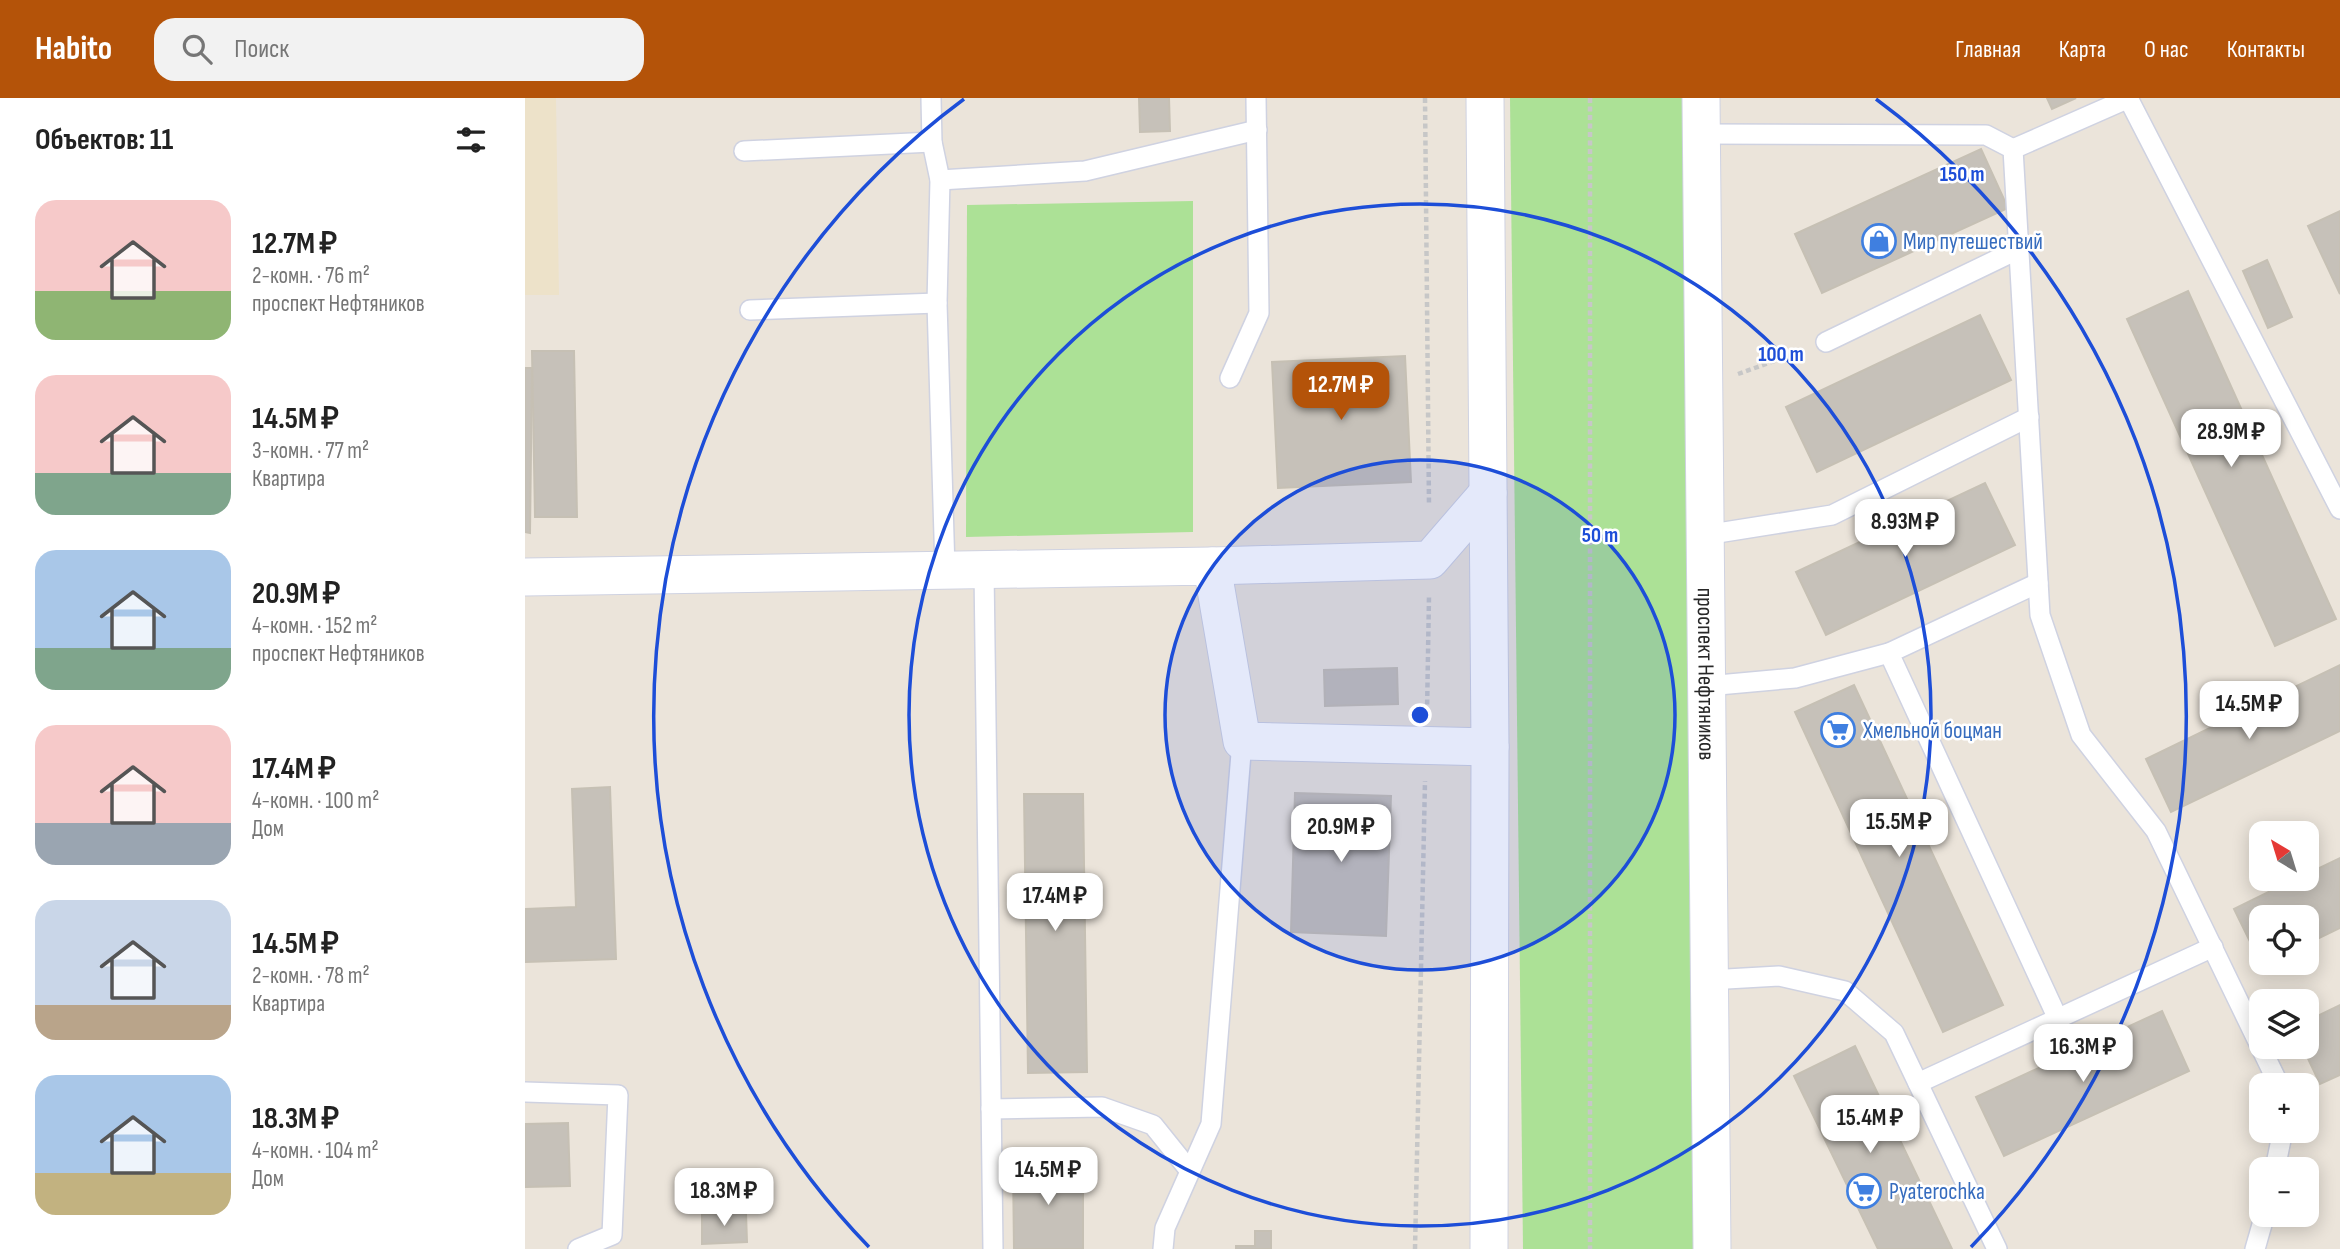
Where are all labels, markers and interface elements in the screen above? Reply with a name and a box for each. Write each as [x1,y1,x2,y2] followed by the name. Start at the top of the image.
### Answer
[154,18,644,81] search box
[35,29,112,69] text: Habito
[178,30,216,68] icon: search
[234,34,289,65] text: Поиск
[1955,35,2021,64] text: Главная
[2059,35,2106,64] text: Карта
[2144,35,2189,64] text: О нас
[2227,35,2305,64] text: Контакты
[452,121,490,159] icon: filters
[35,122,173,158] text: Объектов: 11
[1940,162,1984,187] text: 150 m
[1860,222,1898,260] shop icon: Мир путешествий
[252,226,337,262] text: 12.7M ₽
[91,228,175,312] icon: home
[1903,228,2043,256] place label: Мир путешествий
[252,262,370,290] text: 2-комн. · 76 m²
[252,290,425,318] text: проспект Нефтяников
[1758,342,1804,367] text: 100 m
[1276,362,1406,422] pin: 12.7M ₽
[1308,371,1374,399] text: 12.7M ₽
[252,401,339,437] text: 14.5M ₽
[91,403,175,487] icon: home
[2166,410,2296,469] pin: 28.9M ₽
[2197,418,2265,446] text: 28.9M ₽
[252,437,369,465] text: 3-комн. · 77 m²
[252,465,325,493] text: Квартира
[1840,500,1970,559] pin: 8.93M ₽
[1871,508,1939,536] text: 8.93M ₽
[1582,523,1618,548] text: 50 m
[252,576,340,612] text: 20.9M ₽
[91,578,175,662] icon: home
[1691,587,1720,760] street label: проспект Нефтяников
[252,612,377,640] text: 4-комн. · 152 m²
[252,640,425,668] text: проспект Нефтяников
[2184,682,2314,741] pin: 14.5M ₽
[2216,690,2282,718] text: 14.5M ₽
[1408,703,1432,727] centre of rings
[1819,711,1857,749] supermarket icon: Хмельной боцман
[1862,717,2002,745] place label: Хмельной боцман
[252,751,336,787] text: 17.4M ₽
[91,753,175,837] icon: home
[252,787,379,815] text: 4-комн. · 100 m²
[1834,800,1964,859] pin: 15.5M ₽
[1276,804,1406,864] pin: 20.9M ₽
[1866,808,1932,836] text: 15.5M ₽
[1307,813,1375,841] text: 20.9M ₽
[252,815,284,843] text: Дом
[2249,821,2319,891] north arrow
[2249,821,2319,1227] map controls
[990,874,1120,933] pin: 17.4M ₽
[1023,882,1087,910] text: 17.4M ₽
[2249,905,2319,975] button: locate
[252,926,339,962] text: 14.5M ₽
[91,928,175,1012] icon: home
[252,962,370,990] text: 2-комн. · 78 m²
[2249,989,2319,1059] button: layers
[252,990,325,1018] text: Квартира
[2018,1024,2148,1084] pin: 16.3M ₽
[2050,1033,2116,1061] text: 16.3M ₽
[2249,1073,2319,1143] button: +
[1805,1096,1935,1155] pin: 15.4M ₽
[252,1101,339,1137] text: 18.3M ₽
[91,1103,175,1187] icon: home
[1837,1104,1903,1132] text: 15.4M ₽
[252,1137,379,1165] text: 4-комн. · 104 m²
[983,1148,1113,1207] pin: 14.5M ₽
[1015,1156,1081,1184] text: 14.5M ₽
[2249,1157,2319,1227] button: −
[252,1165,284,1193] text: Дом
[659,1168,789,1228] pin: 18.3M ₽
[1845,1172,1883,1210] supermarket icon: Pyaterochka
[691,1177,757,1205] text: 18.3M ₽
[1889,1178,1985,1206] place label: Pyaterochka

